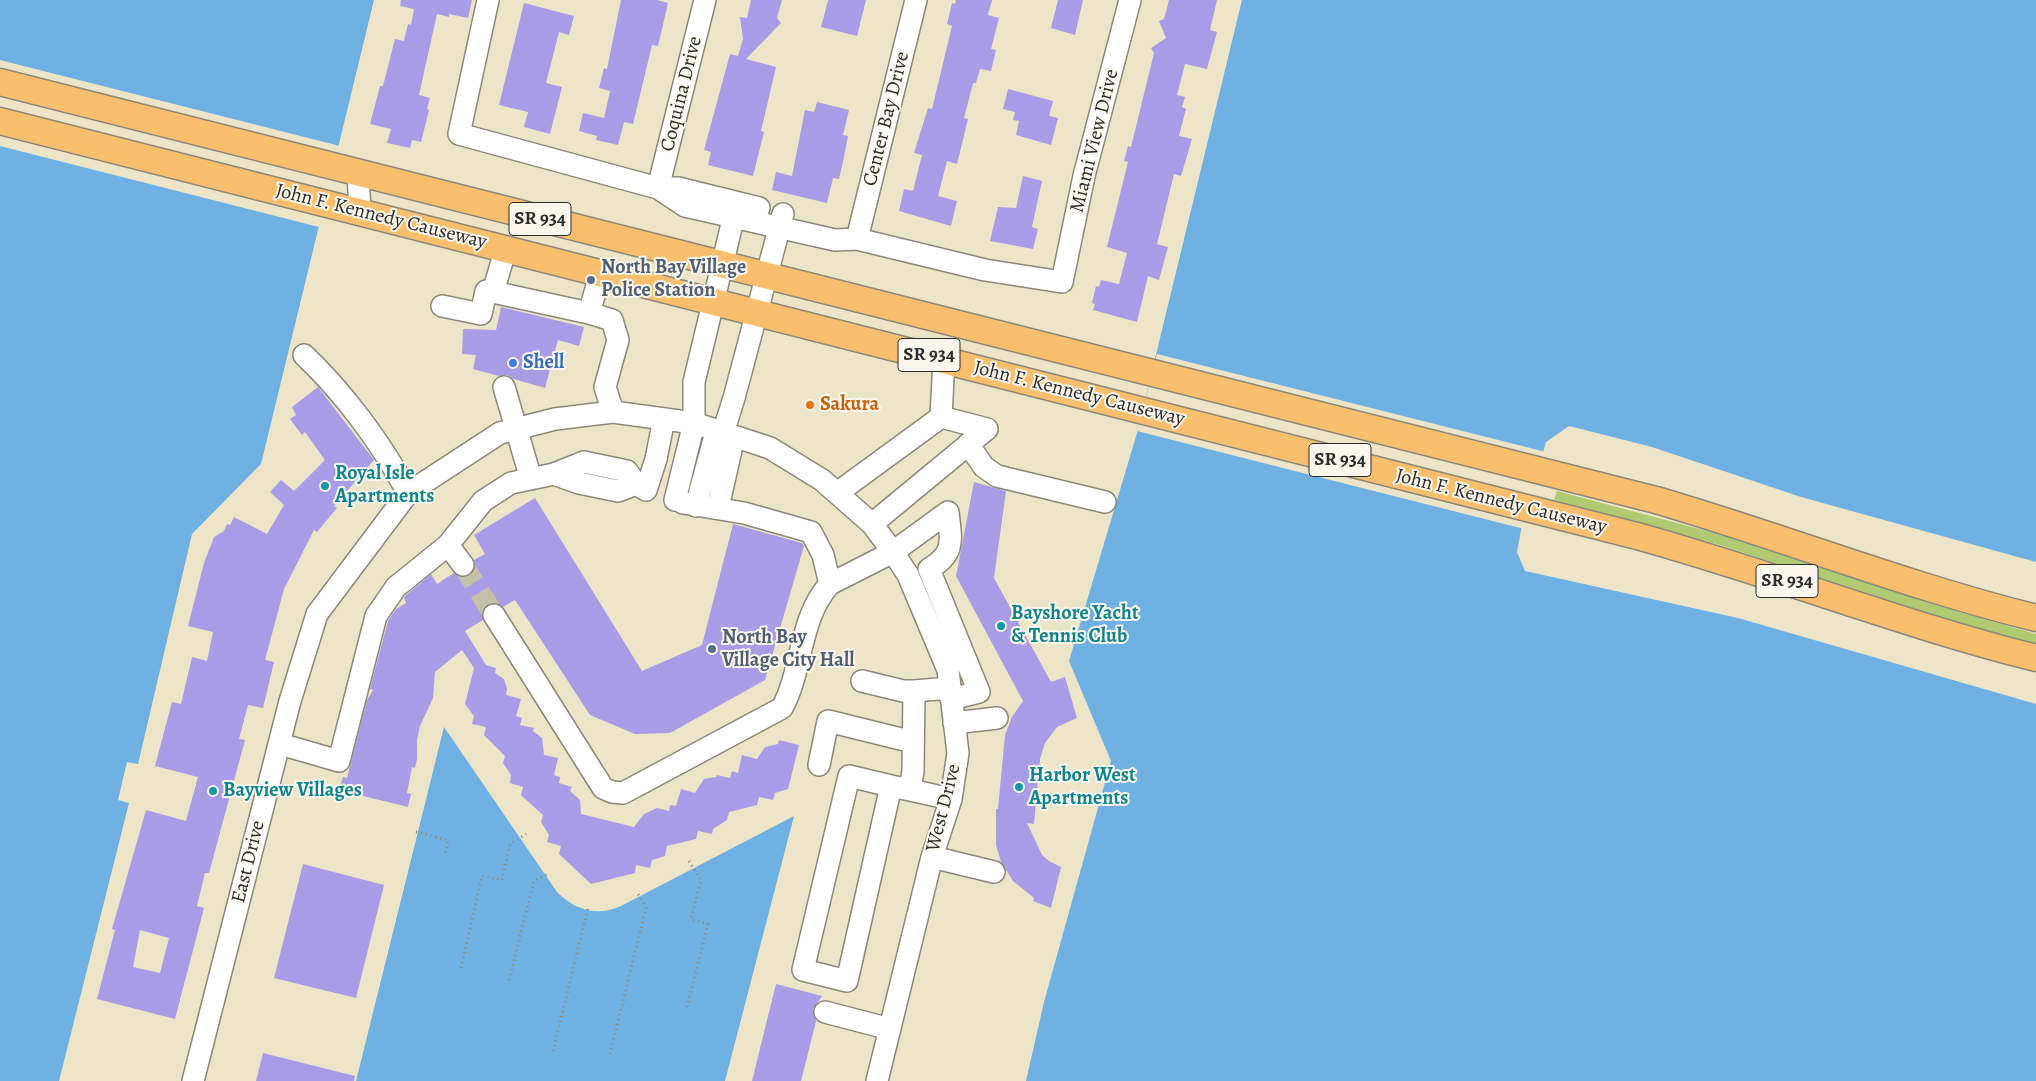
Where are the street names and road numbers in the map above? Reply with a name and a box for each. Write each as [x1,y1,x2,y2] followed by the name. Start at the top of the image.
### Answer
[656,34,708,154] street label: Coquina Drive
[859,49,915,189] street label: Center Bay Drive
[1066,67,1124,215] street label: Miami View Drive
[273,179,489,255] street label: John F. Kennedy Causeway
[509,202,571,235] road number: SR 934
[898,338,960,372] road number: SR 934
[971,356,1187,432] street label: John F. Kennedy Causeway
[1309,444,1371,476] road number: SR 934
[1393,464,1609,540] street label: John F. Kennedy Causeway
[1756,564,1818,598] road number: SR 934
[922,762,966,854] street label: West Drive
[227,818,271,906] street label: East Drive

